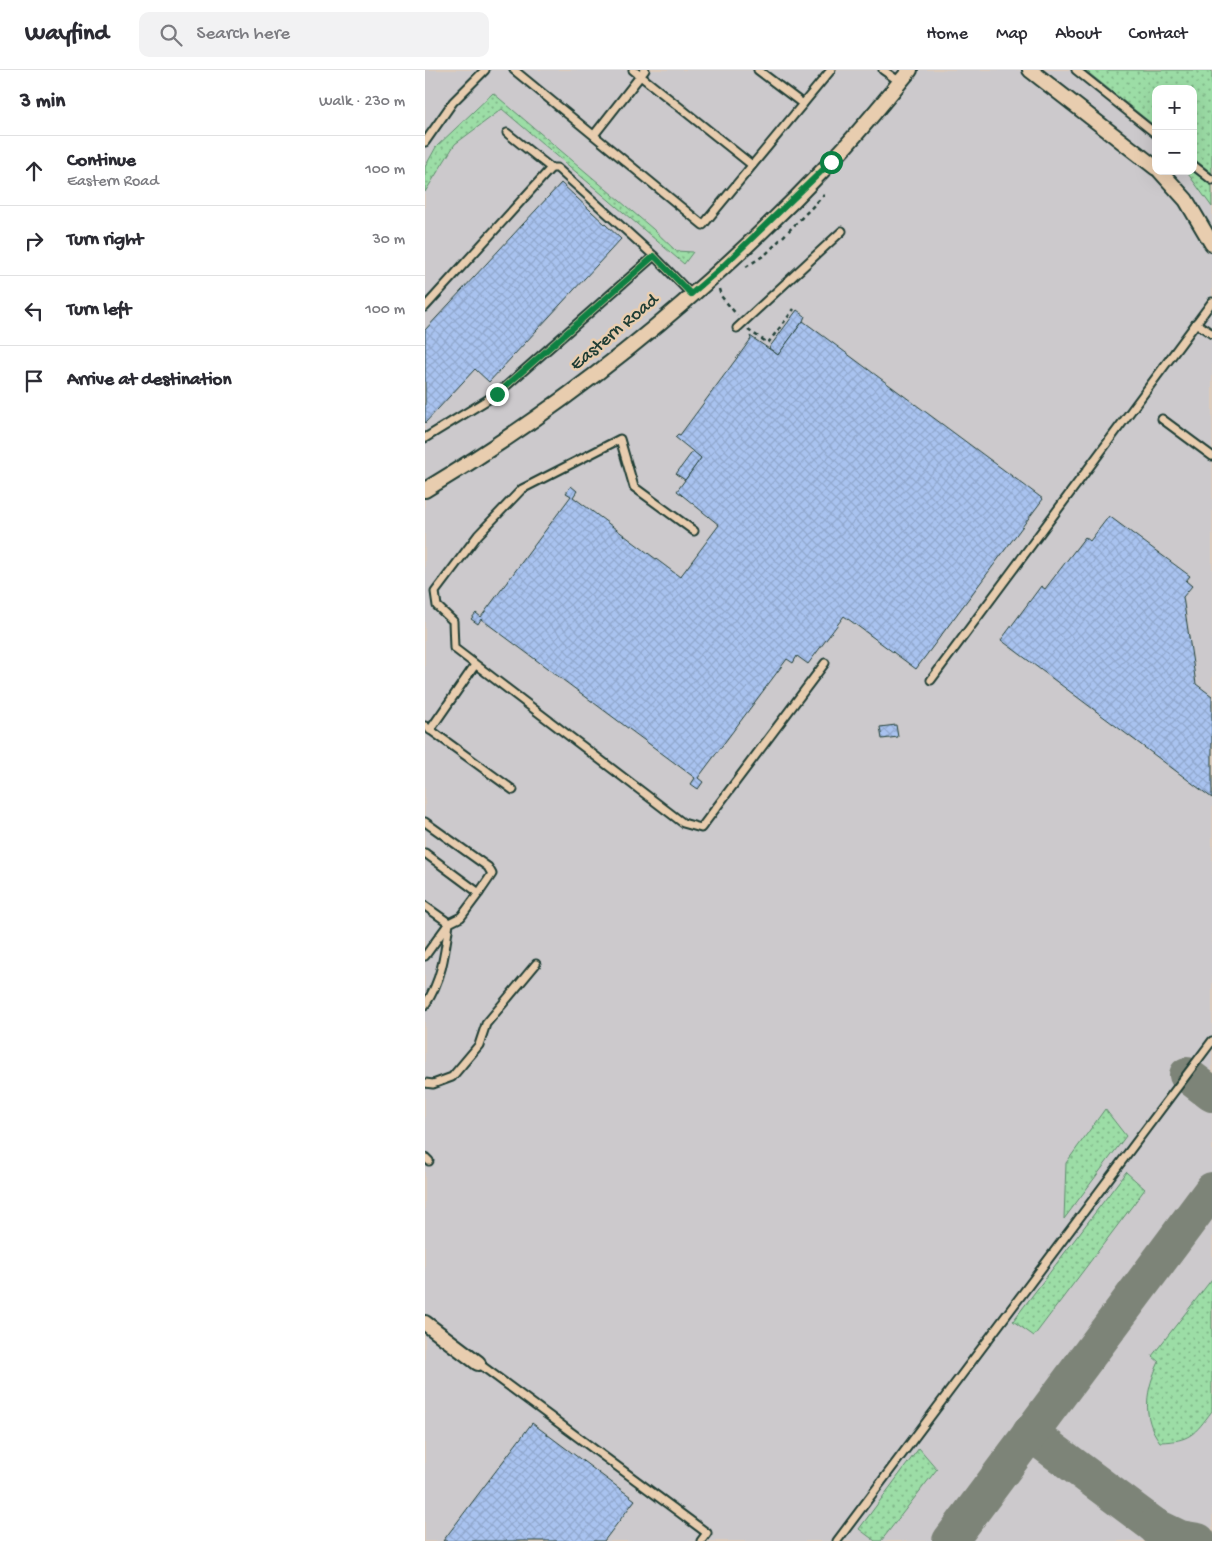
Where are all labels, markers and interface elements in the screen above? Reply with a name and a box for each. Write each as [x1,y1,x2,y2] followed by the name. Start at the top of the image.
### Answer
[139,12,489,57] search box
[25,20,109,49] text: Wayfind
[157,21,185,49] icon: search
[197,23,290,46] text: Search here
[926,24,968,45] text: Home
[996,24,1027,45] text: Map
[1055,24,1101,45] text: About
[1129,24,1187,45] text: Contact
[1152,85,1197,175] map controls
[1152,85,1197,130] button: +
[20,90,65,115] text: 3 min
[319,93,405,112] text: Walk · 230 m
[1152,130,1197,175] button: −
[67,150,136,173] text: Continue
[820,151,843,174] route start
[20,157,48,185] icon: ahead
[365,161,405,180] text: 100 m
[67,173,159,192] text: Eastern Road
[20,227,48,255] icon: right
[67,229,143,252] text: Turn right
[372,231,405,250] text: 30 m
[566,288,665,377] street label: Eastern Road
[20,297,48,325] icon: left
[67,299,131,322] text: Turn left
[365,301,405,320] text: 100 m
[20,367,48,395] icon: arrive
[67,369,231,392] text: Arrive at destination
[486,383,509,406] route end

